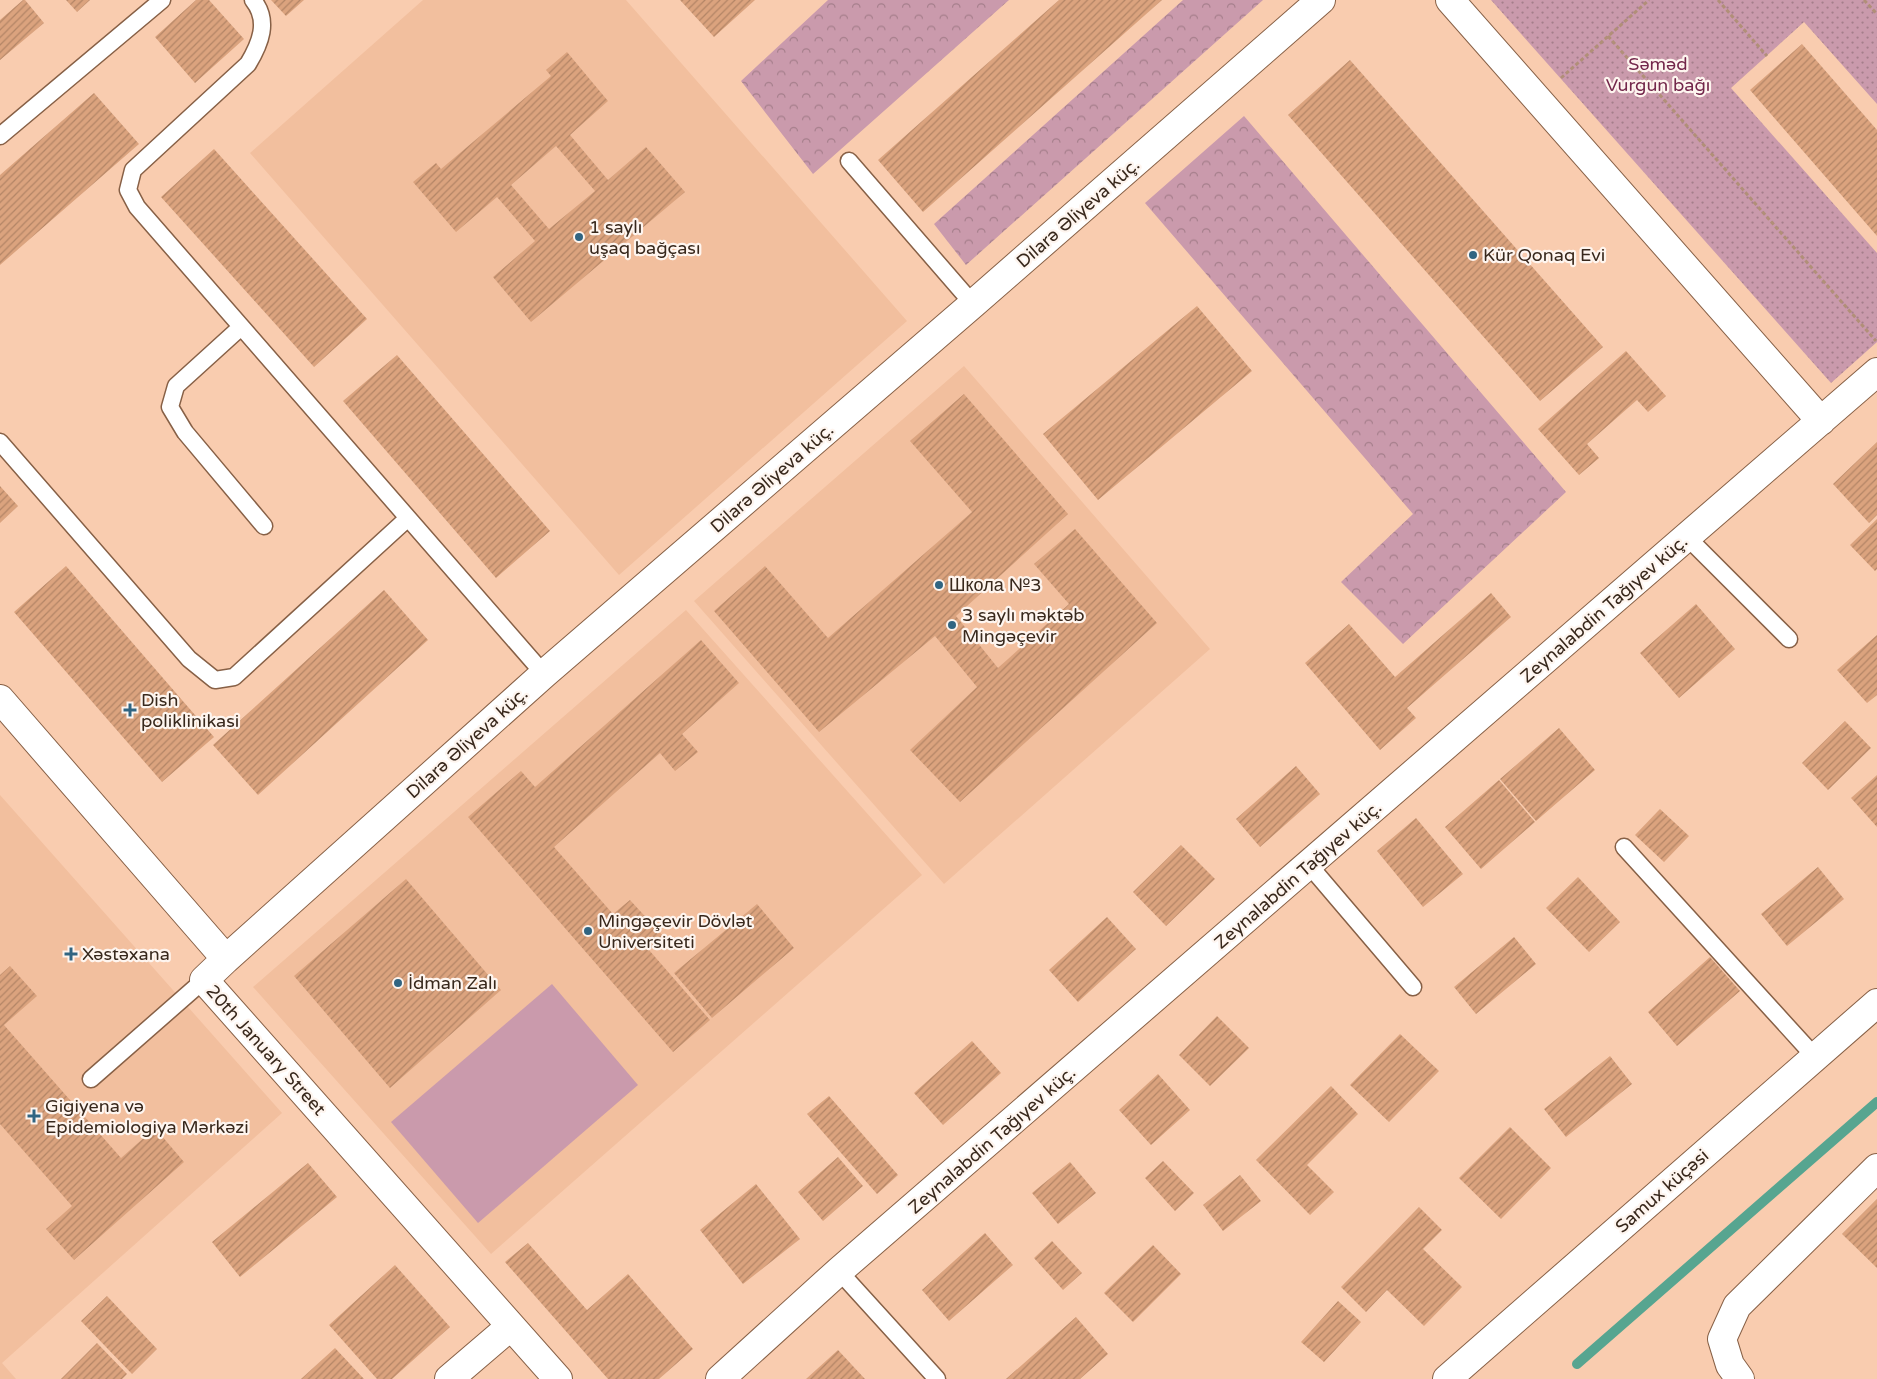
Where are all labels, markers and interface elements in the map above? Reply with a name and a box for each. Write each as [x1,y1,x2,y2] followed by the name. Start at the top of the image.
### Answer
[1606,53,1710,96] park label: Səməd Vurgun bağı
[1012,154,1144,272] street label: Dilarə Əliyeva küç.
[589,216,700,259] place label: 1 saylı uşaq bağçası
[573,231,585,243] marker: 1 saylı uşaq bağçası
[1483,244,1605,266] place label: Kür Qonaq Evi
[1467,249,1479,261] marker: Kür Qonaq Evi
[706,419,838,537] street label: Dilarə Əliyeva küç.
[1516,530,1692,688] street label: Zeynalabdin Tağıyev küç.
[949,574,1042,596] place label: Школа №3
[933,579,945,591] marker: Школа №3
[962,604,1085,647] place label: 3 saylı məktəb Mingəçevir
[946,619,958,631] marker: 3 saylı məktəb Mingəçevir
[402,683,532,803] street label: Dilarə Əliyeva küç.
[141,689,239,732] place label: Dish poliklinikasi
[123,703,137,717] marker: Dish poliklinikasi
[1210,796,1386,954] street label: Zeynalabdin Tağıyev küç.
[598,910,753,953] place label: Mingəçevir Dövlət Universiteti
[582,925,594,937] marker: Mingəçevir Dövlət Universiteti
[82,943,170,965] place label: Xəstəxana
[64,947,78,961] marker: Xəstəxana
[408,972,497,994] place label: İdman Zalı
[392,977,404,989] marker: İdman Zalı
[202,980,331,1120] street label: 20th January Street
[904,1061,1080,1219] street label: Zeynalabdin Tağıyev küç.
[45,1095,249,1138] place label: Gigiyena və Epidemiologiya Mərkəzi
[27,1109,41,1123] marker: Gigiyena və Epidemiologiya Mərkəzi
[1611,1145,1713,1237] street label: Samux küçəsi

